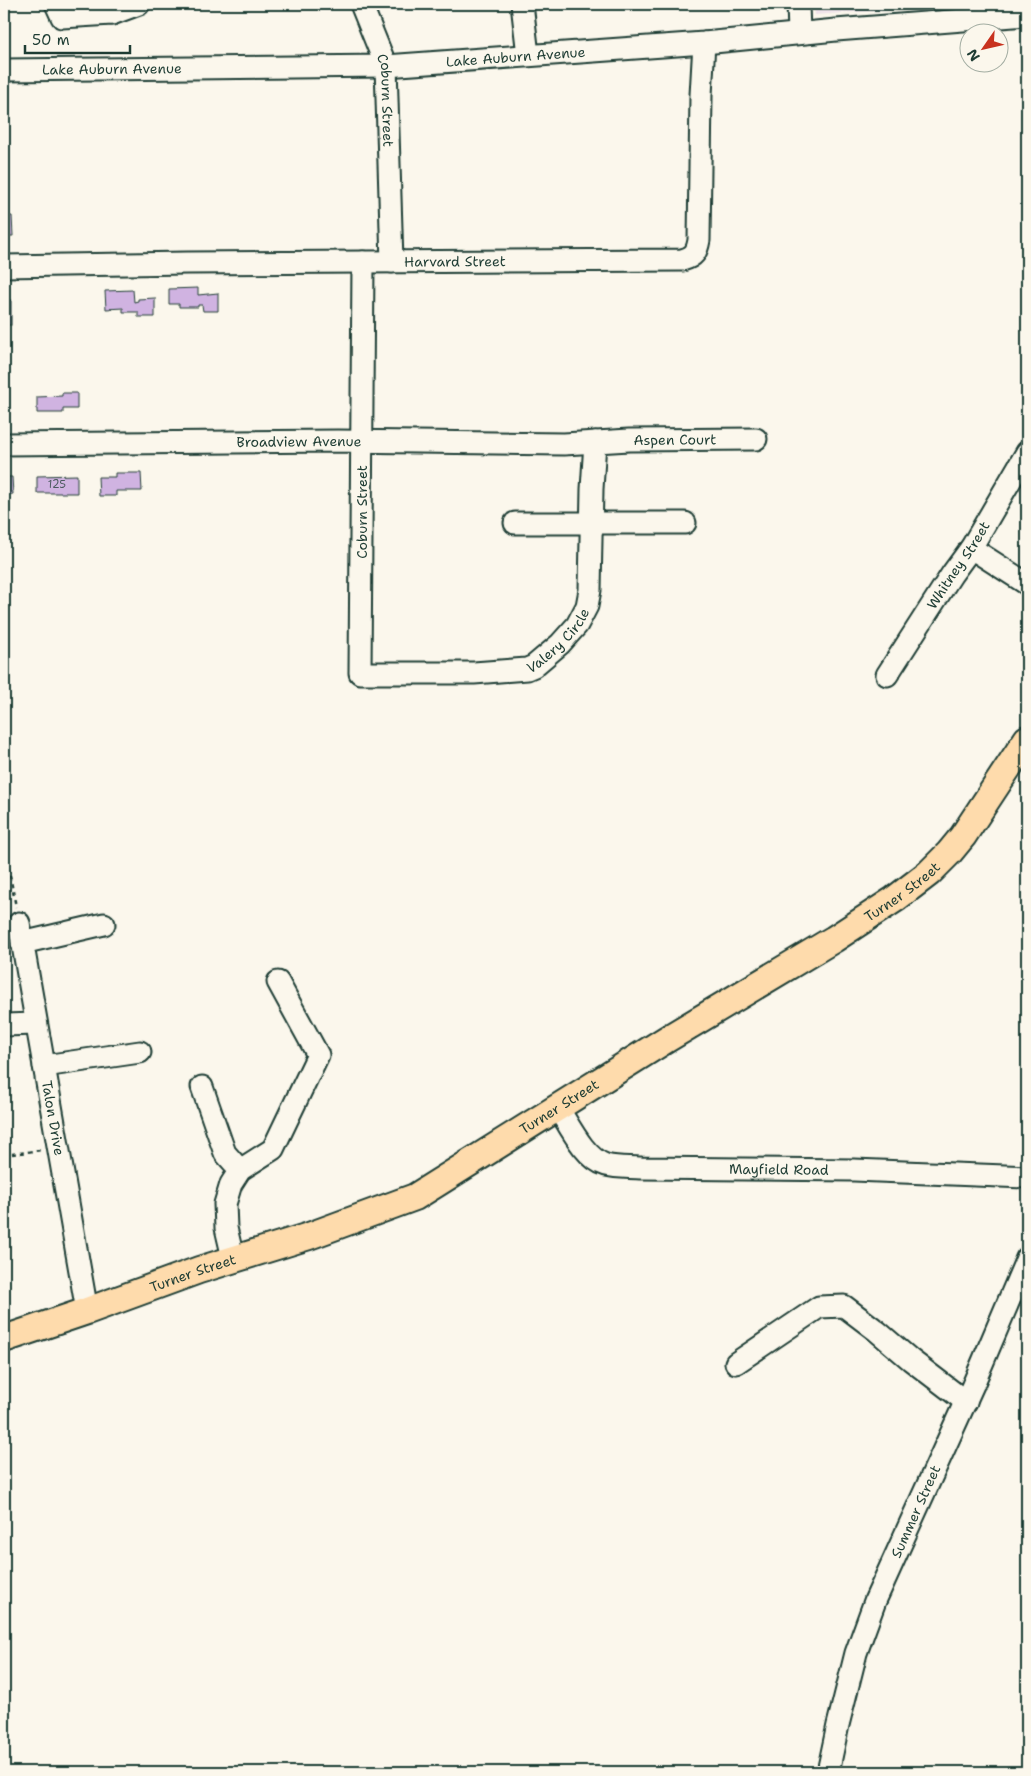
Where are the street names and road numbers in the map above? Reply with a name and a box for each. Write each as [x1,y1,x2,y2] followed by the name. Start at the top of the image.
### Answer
[445,43,586,71] street label: Lake Auburn Avenue
[373,51,397,147] street label: Coburn Street
[42,59,182,79] street label: Lake Auburn Avenue
[404,252,506,271] street label: Harvard Street
[633,430,716,449] street label: Aspen Court
[236,432,362,451] street label: Broadview Avenue
[353,465,371,559] street label: Coburn Street
[923,518,994,612] street label: Whitney Street
[524,605,593,677] street label: Valery Circle
[861,858,944,926] street label: Turner Street
[516,1075,602,1138] street label: Turner Street
[38,1079,69,1157] street label: Talon Drive
[729,1160,829,1179] street label: Mayfield Road
[147,1250,238,1296] street label: Turner Street
[887,1462,944,1561] street label: Summer Street

